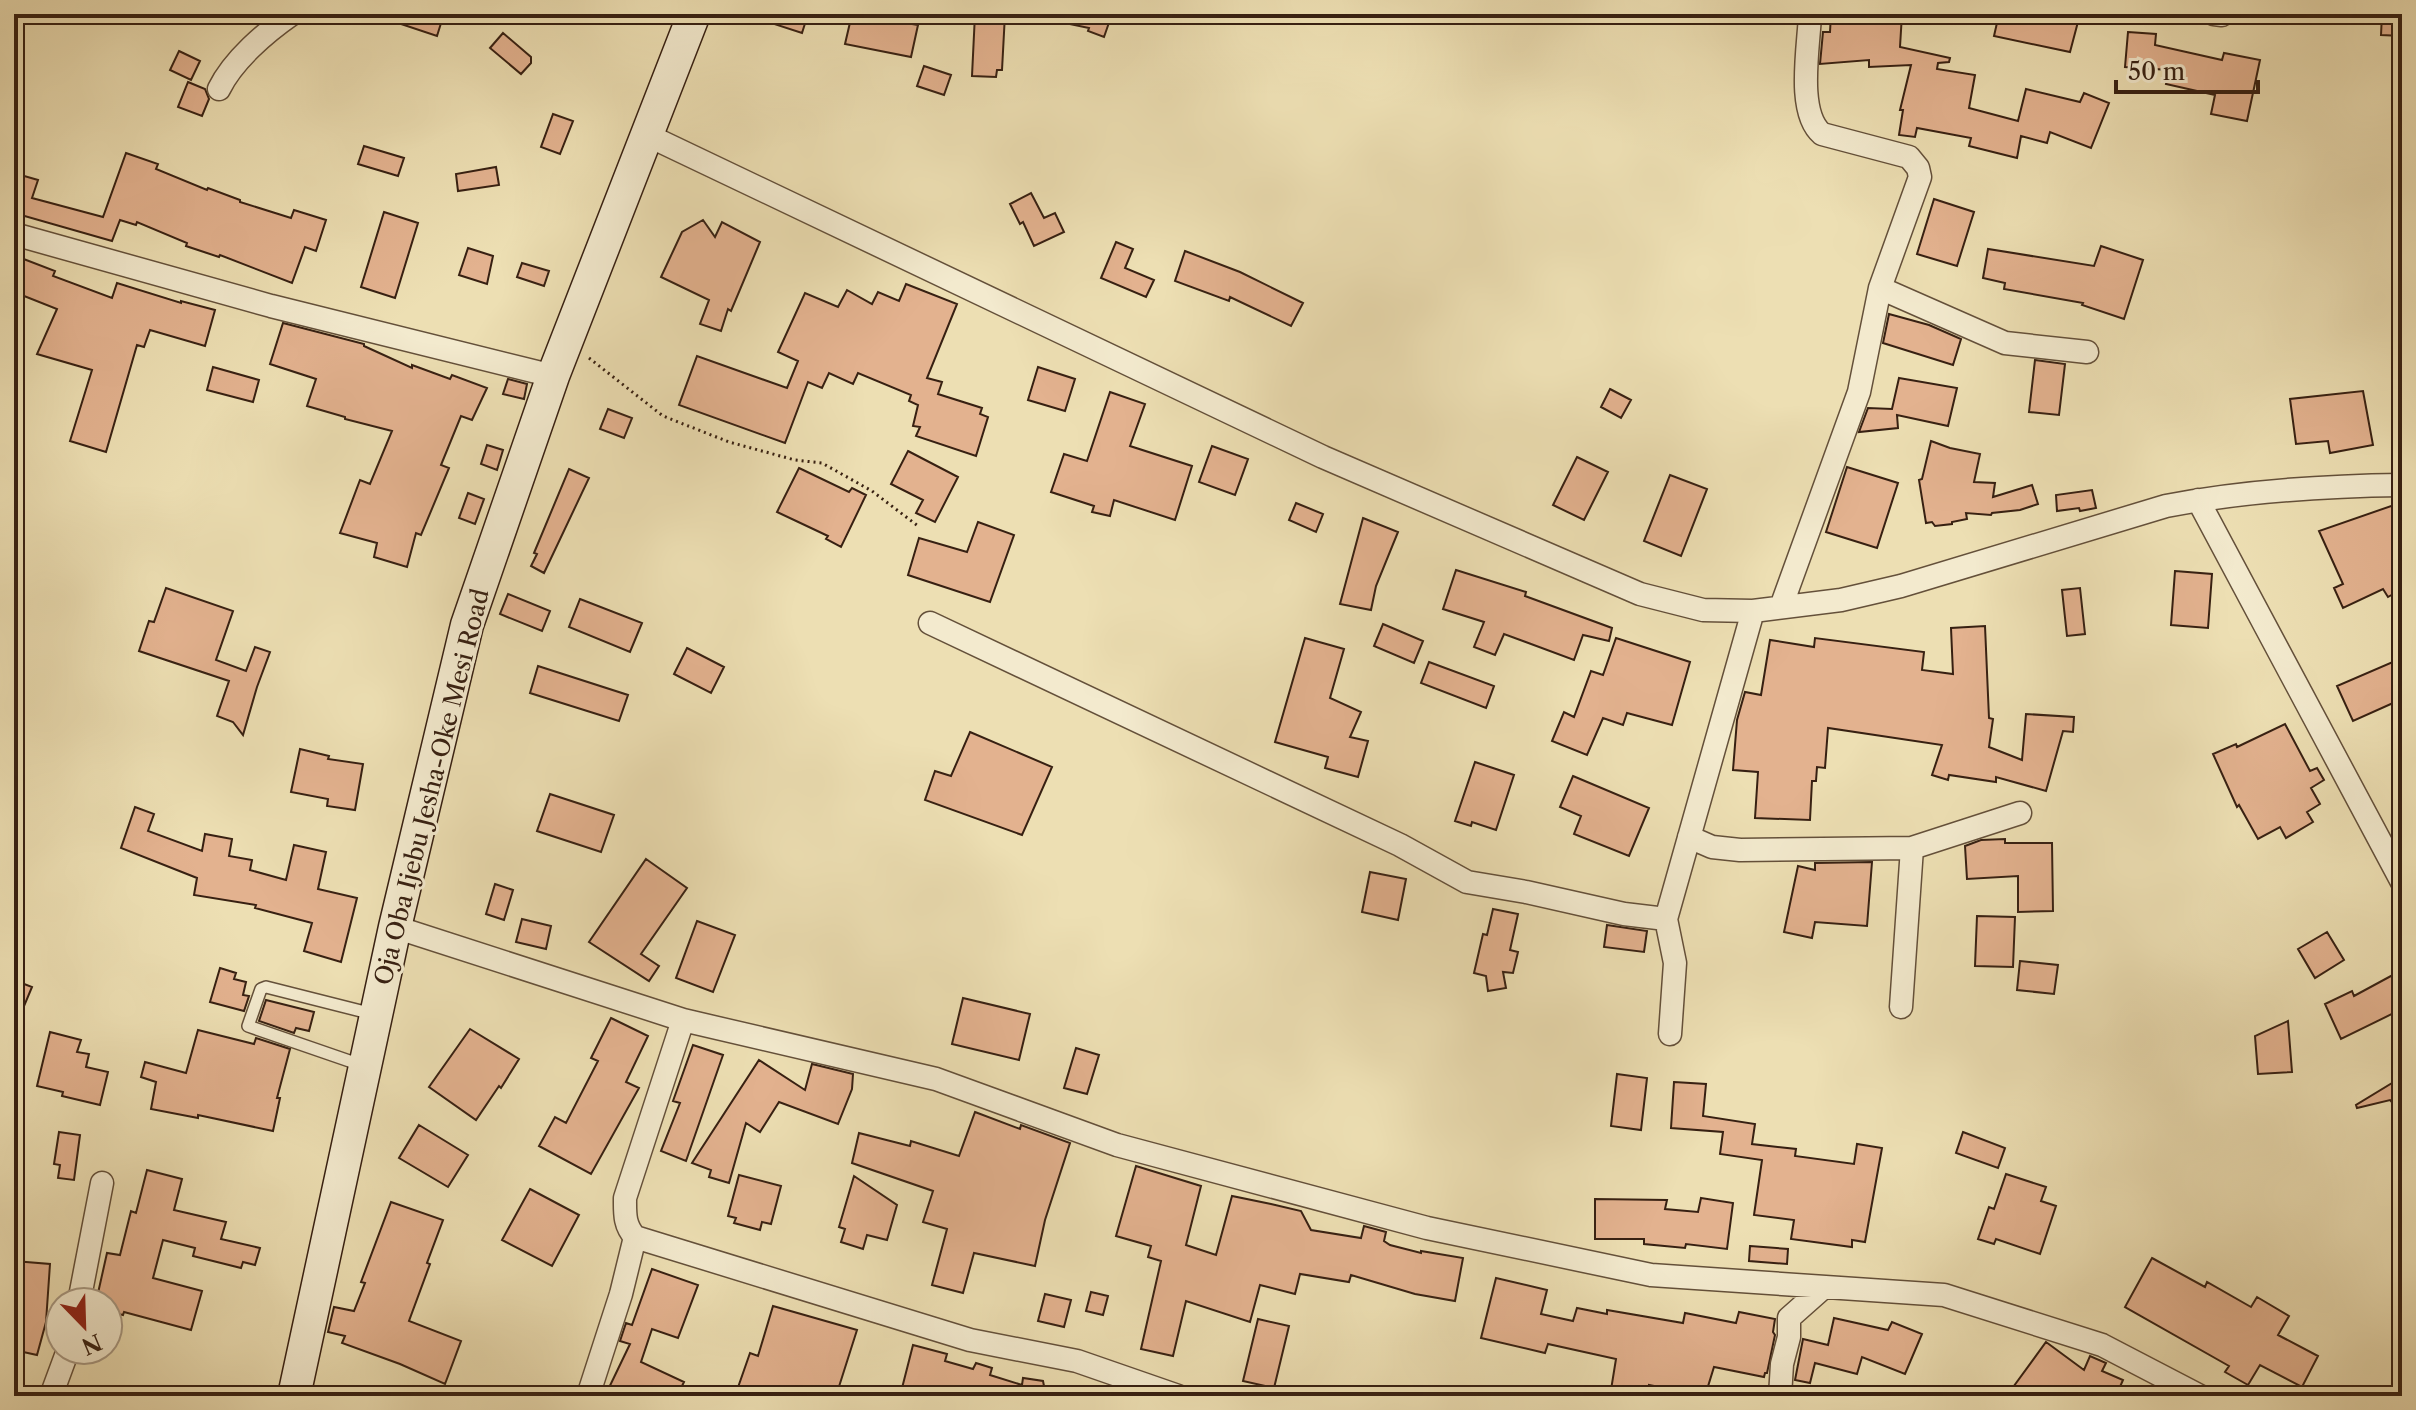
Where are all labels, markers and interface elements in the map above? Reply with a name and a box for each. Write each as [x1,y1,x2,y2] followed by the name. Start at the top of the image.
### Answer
[2116,44,2258,94] scale bar
[2128,57,2185,86] text: 50 m
[368,585,495,988] street label: Oja Oba Ijebu Jesha-Oke Mesi Road
[44,1286,124,1366] north arrow
[78,1328,106,1360] text: N

